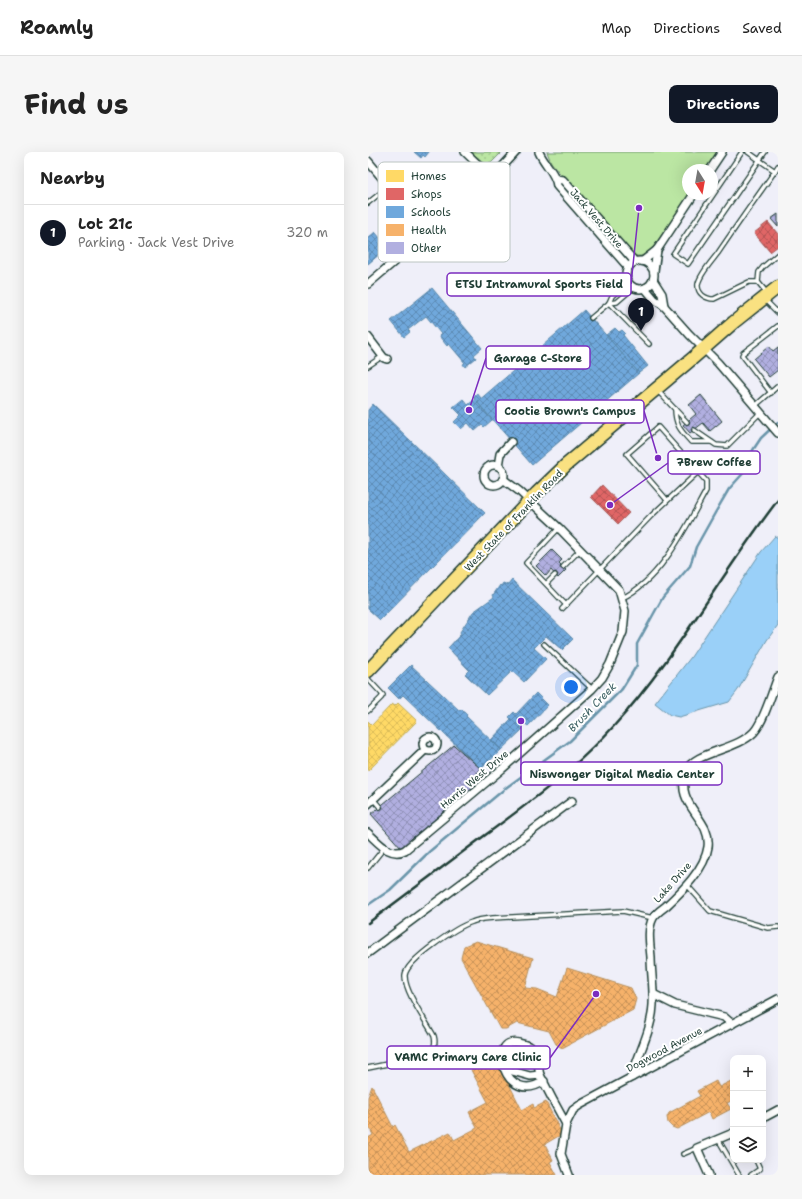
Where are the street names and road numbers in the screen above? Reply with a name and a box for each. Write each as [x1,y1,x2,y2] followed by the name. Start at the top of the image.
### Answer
[567,186,626,251] street label: Jack Vest Drive
[461,466,566,574] street label: West State of Franklin Road
[438,747,511,812] street label: Harris West Drive
[651,859,694,905] street label: Lake Drive
[624,1024,705,1075] street label: Dogwood Avenue

